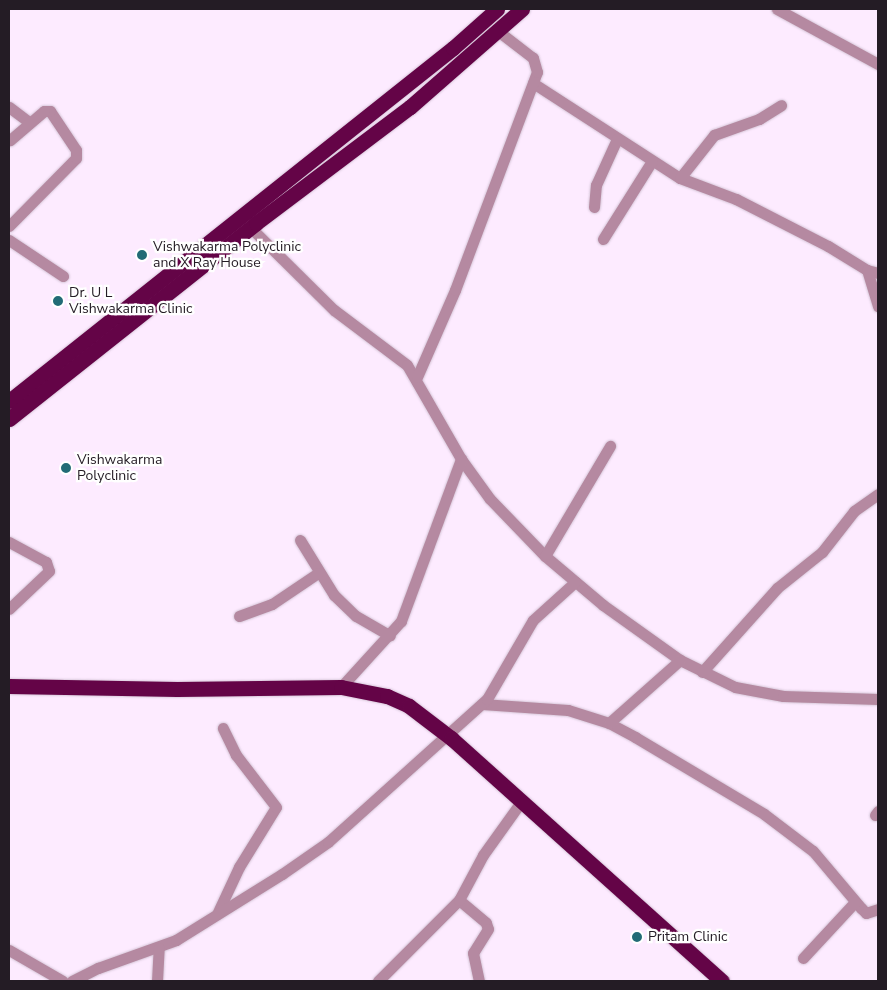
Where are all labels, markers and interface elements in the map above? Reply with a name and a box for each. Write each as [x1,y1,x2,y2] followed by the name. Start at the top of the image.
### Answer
[153,239,301,272] place label: Vishwakarma Polyclinic and X Ray House
[135,248,149,262] marker: Vishwakarma Polyclinic and X Ray House
[69,285,192,318] place label: Dr. U L Vishwakarma Clinic
[51,294,65,308] marker: Dr. U L Vishwakarma Clinic
[77,452,162,484] place label: Vishwakarma Polyclinic
[59,461,73,475] marker: Vishwakarma Polyclinic
[648,929,727,945] place label: Pritam Clinic
[630,930,644,944] marker: Pritam Clinic

